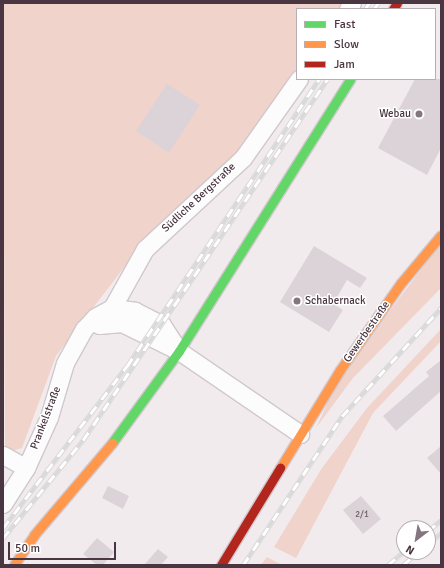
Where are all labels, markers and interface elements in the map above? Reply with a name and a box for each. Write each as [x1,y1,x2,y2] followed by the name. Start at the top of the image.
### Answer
[296,8,436,80] legend
[334,17,355,32] text: Fast
[334,37,359,52] text: Slow
[334,57,355,72] text: Jam
[379,107,411,121] place label: Webau
[414,109,424,119] marker: Webau
[159,161,239,235] street label: Südliche Bergstraße
[305,294,365,308] place label: Schabernack
[292,296,302,306] marker: Schabernack
[341,299,393,365] street label: Gewerbestraße
[28,385,64,451] street label: Prankelstraße
[355,510,369,520] house number: 2/1
[396,520,436,560] north arrow
[10,534,118,560] scale bar
[15,541,40,556] text: 50 m
[403,542,417,557] text: N

